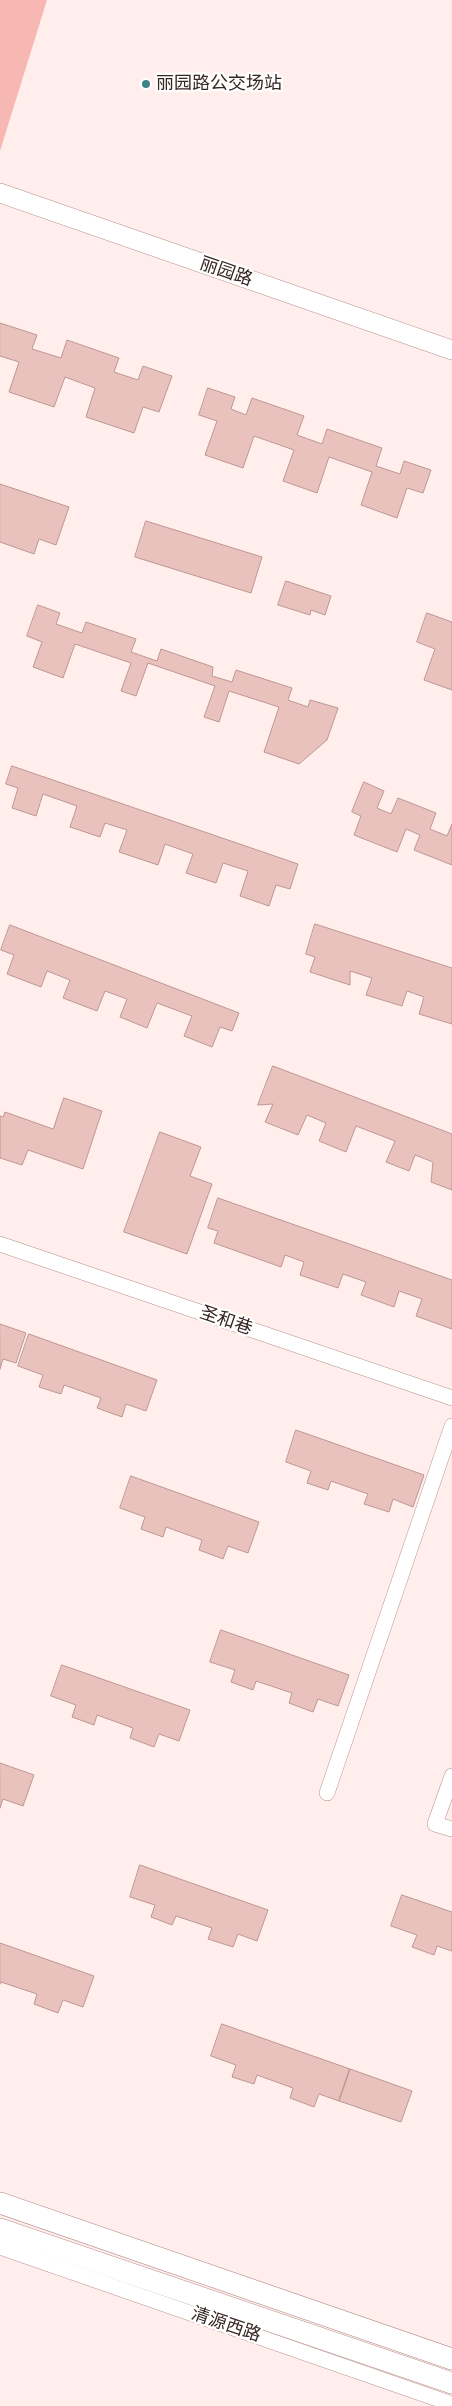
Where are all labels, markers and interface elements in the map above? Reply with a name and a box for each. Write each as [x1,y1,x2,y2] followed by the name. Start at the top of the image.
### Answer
[156,73,282,95] place label: 丽园路公交场站
[140,78,152,90] marker: 丽园路公交场站
[197,253,255,291] street label: 丽园路
[197,1302,255,1340] street label: 圣和巷
[188,2303,264,2347] street label: 清源西路

